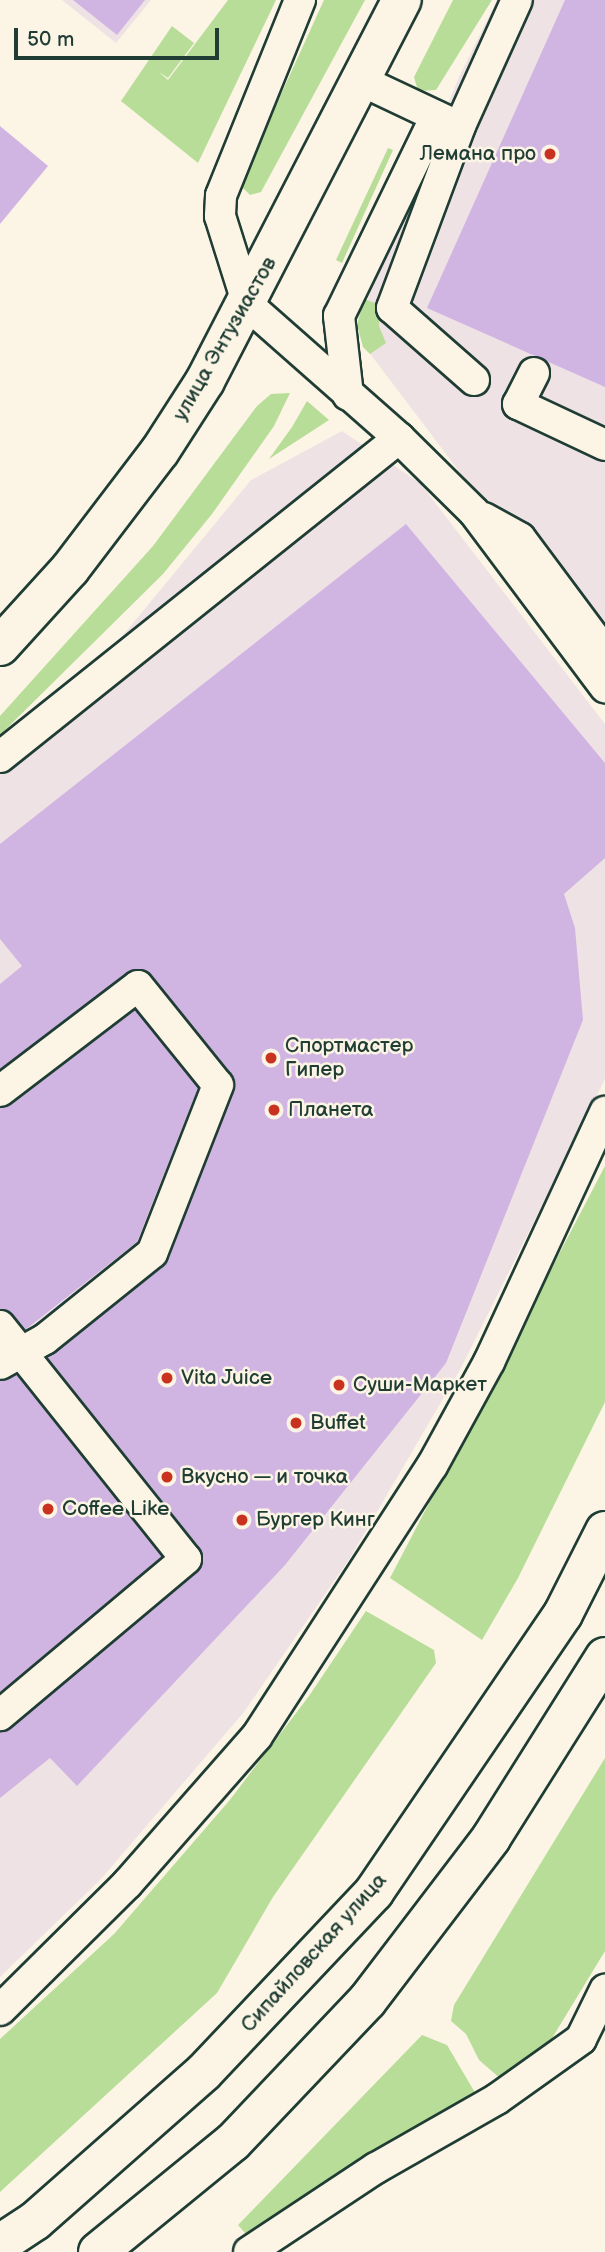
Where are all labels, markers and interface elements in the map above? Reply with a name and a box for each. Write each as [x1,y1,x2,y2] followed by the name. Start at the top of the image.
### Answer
[18,14,222,58] scale bar
[27,27,74,52] text: 50 m
[420,141,536,167] place label: Лемана про
[542,146,558,162] marker: Лемана про
[168,253,282,425] street label: улица Энтузиастов
[285,1033,413,1083] place label: Спортмастер Гипер
[263,1050,279,1066] marker: Спортмастер Гипер
[288,1097,373,1123] place label: Планета
[266,1102,282,1118] marker: Планета
[181,1365,273,1391] place label: Vita Juice
[159,1370,175,1386] marker: Vita Juice
[353,1372,487,1398] place label: Суши-Маркет
[331,1377,347,1393] marker: Суши-Маркет
[310,1410,366,1436] place label: Buffet
[288,1415,304,1431] marker: Buffet
[181,1464,350,1490] place label: Вкусно — и точка
[159,1469,175,1485] marker: Вкусно — и точка
[62,1496,169,1522] place label: Coffee Like
[40,1501,56,1517] marker: Coffee Like
[256,1507,375,1533] place label: Бургер Кинг
[234,1512,250,1528] marker: Бургер Кинг
[236,1868,392,2038] street label: Сипайловская улица

